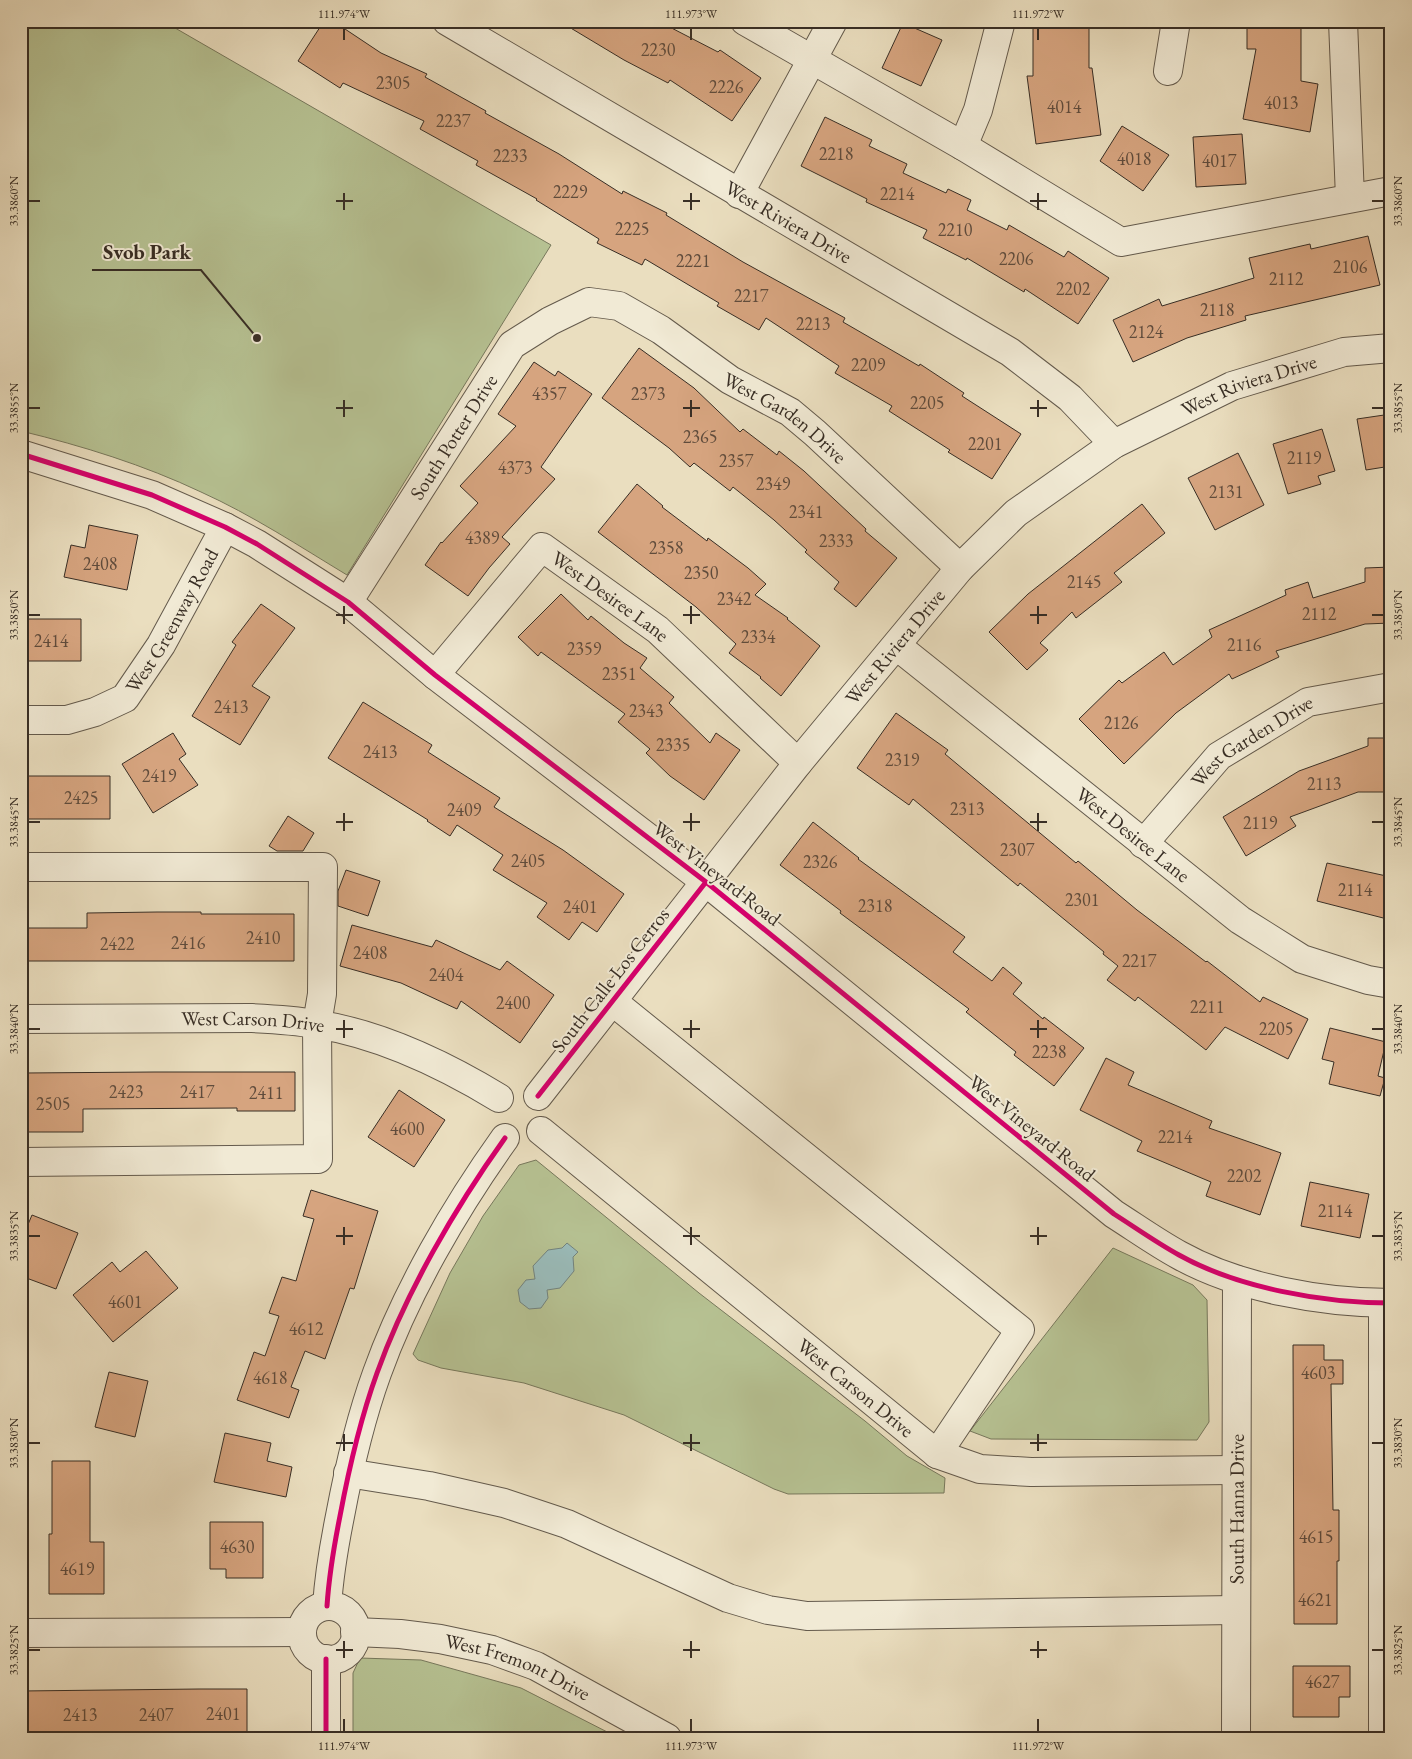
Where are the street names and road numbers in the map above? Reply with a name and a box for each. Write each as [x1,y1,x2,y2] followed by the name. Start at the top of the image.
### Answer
[720,174,857,269] street label: West Riviera Drive
[1177,348,1320,422] street label: West Riviera Drive
[719,366,853,469] street label: West Garden Drive
[404,369,503,505] street label: South Potter Drive
[119,543,225,698] street label: West Greenway Road
[546,545,675,647] street label: West Desiree Lane
[839,583,951,710] street label: West Riviera Drive
[1185,688,1315,792] street label: West Garden Drive
[1070,781,1196,888] street label: West Desiree Lane
[647,815,787,932] street label: West Vineyard Road
[545,902,675,1058] street label: South Calle Los Cerros
[181,1005,327,1038] street label: West Carson Drive
[963,1069,1102,1188] street label: West Vineyard Road
[792,1332,920,1443] street label: West Carson Drive
[1223,1434,1250,1584] street label: South Hanna Drive
[442,1627,595,1706] street label: West Fremont Drive

